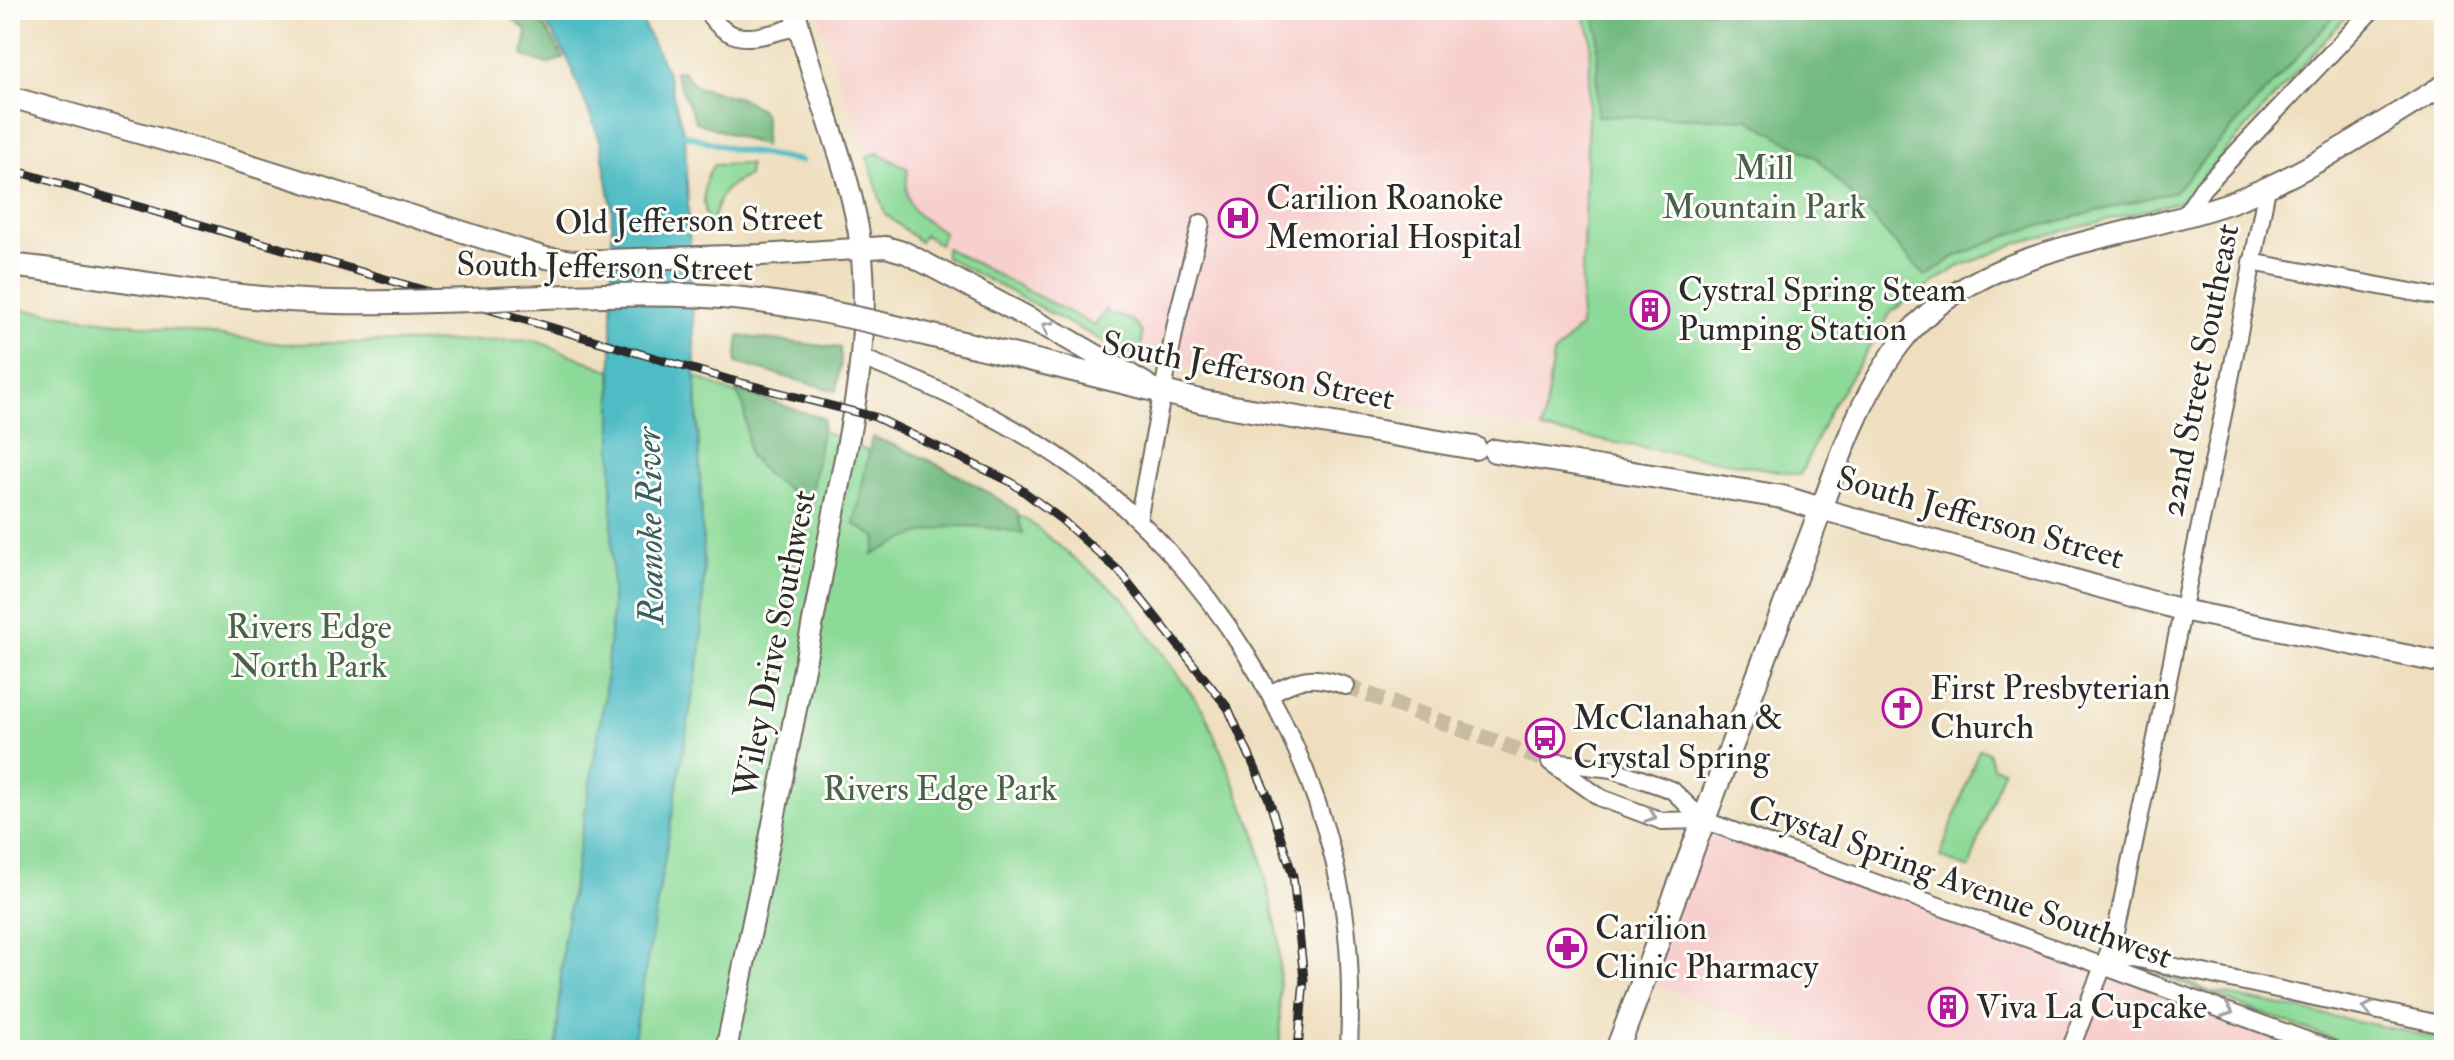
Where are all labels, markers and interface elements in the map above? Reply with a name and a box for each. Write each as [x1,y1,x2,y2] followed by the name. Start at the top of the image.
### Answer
[1662,147,1866,229] park label: Mill Mountain Park
[1266,177,1522,259] place label: Carilion Roanoke Memorial Hospital
[555,197,823,245] street label: Old Jefferson Street
[1217,197,1259,239] hospital icon: Carilion Roanoke Memorial Hospital
[2151,220,2249,520] street label: 22nd Street Southeast
[456,243,754,291] street label: South Jefferson Street
[1678,269,1966,351] place label: Cystral Spring Steam Pumping Station
[1629,289,1671,331] building icon: Cystral Spring Steam Pumping Station
[1041,322,1056,337] one-way arrow
[1098,322,1398,420] street label: South Jefferson Street
[626,425,674,626] water label: Roanoke River
[1831,456,2129,580] street label: South Jefferson Street
[724,487,826,802] street label: Wiley Drive Southwest
[226,606,392,688] park label: Rivers Edge North Park
[1930,667,2171,749] place label: First Presbyterian Church
[1881,687,1923,729] church icon: First Presbyterian Church
[1573,697,1783,779] place label: McClanahan & Crystal Spring
[1524,717,1566,759] bus stop icon: McClanahan & Crystal Spring
[823,768,1057,811] park label: Rivers Edge Park
[1742,785,2178,979] street label: Crystal Spring Avenue Southwest
[1643,807,1657,823] one-way arrow
[1595,907,1819,989] place label: Carilion Clinic Pharmacy
[1546,927,1588,969] pharmacy icon: Carilion Clinic Pharmacy
[1927,986,1969,1028] building icon: Viva La Cupcake
[1976,986,2207,1029] place label: Viva La Cupcake
[2361,1000,2375,1017] one-way arrow
[2221,1002,2235,1018] one-way arrow

